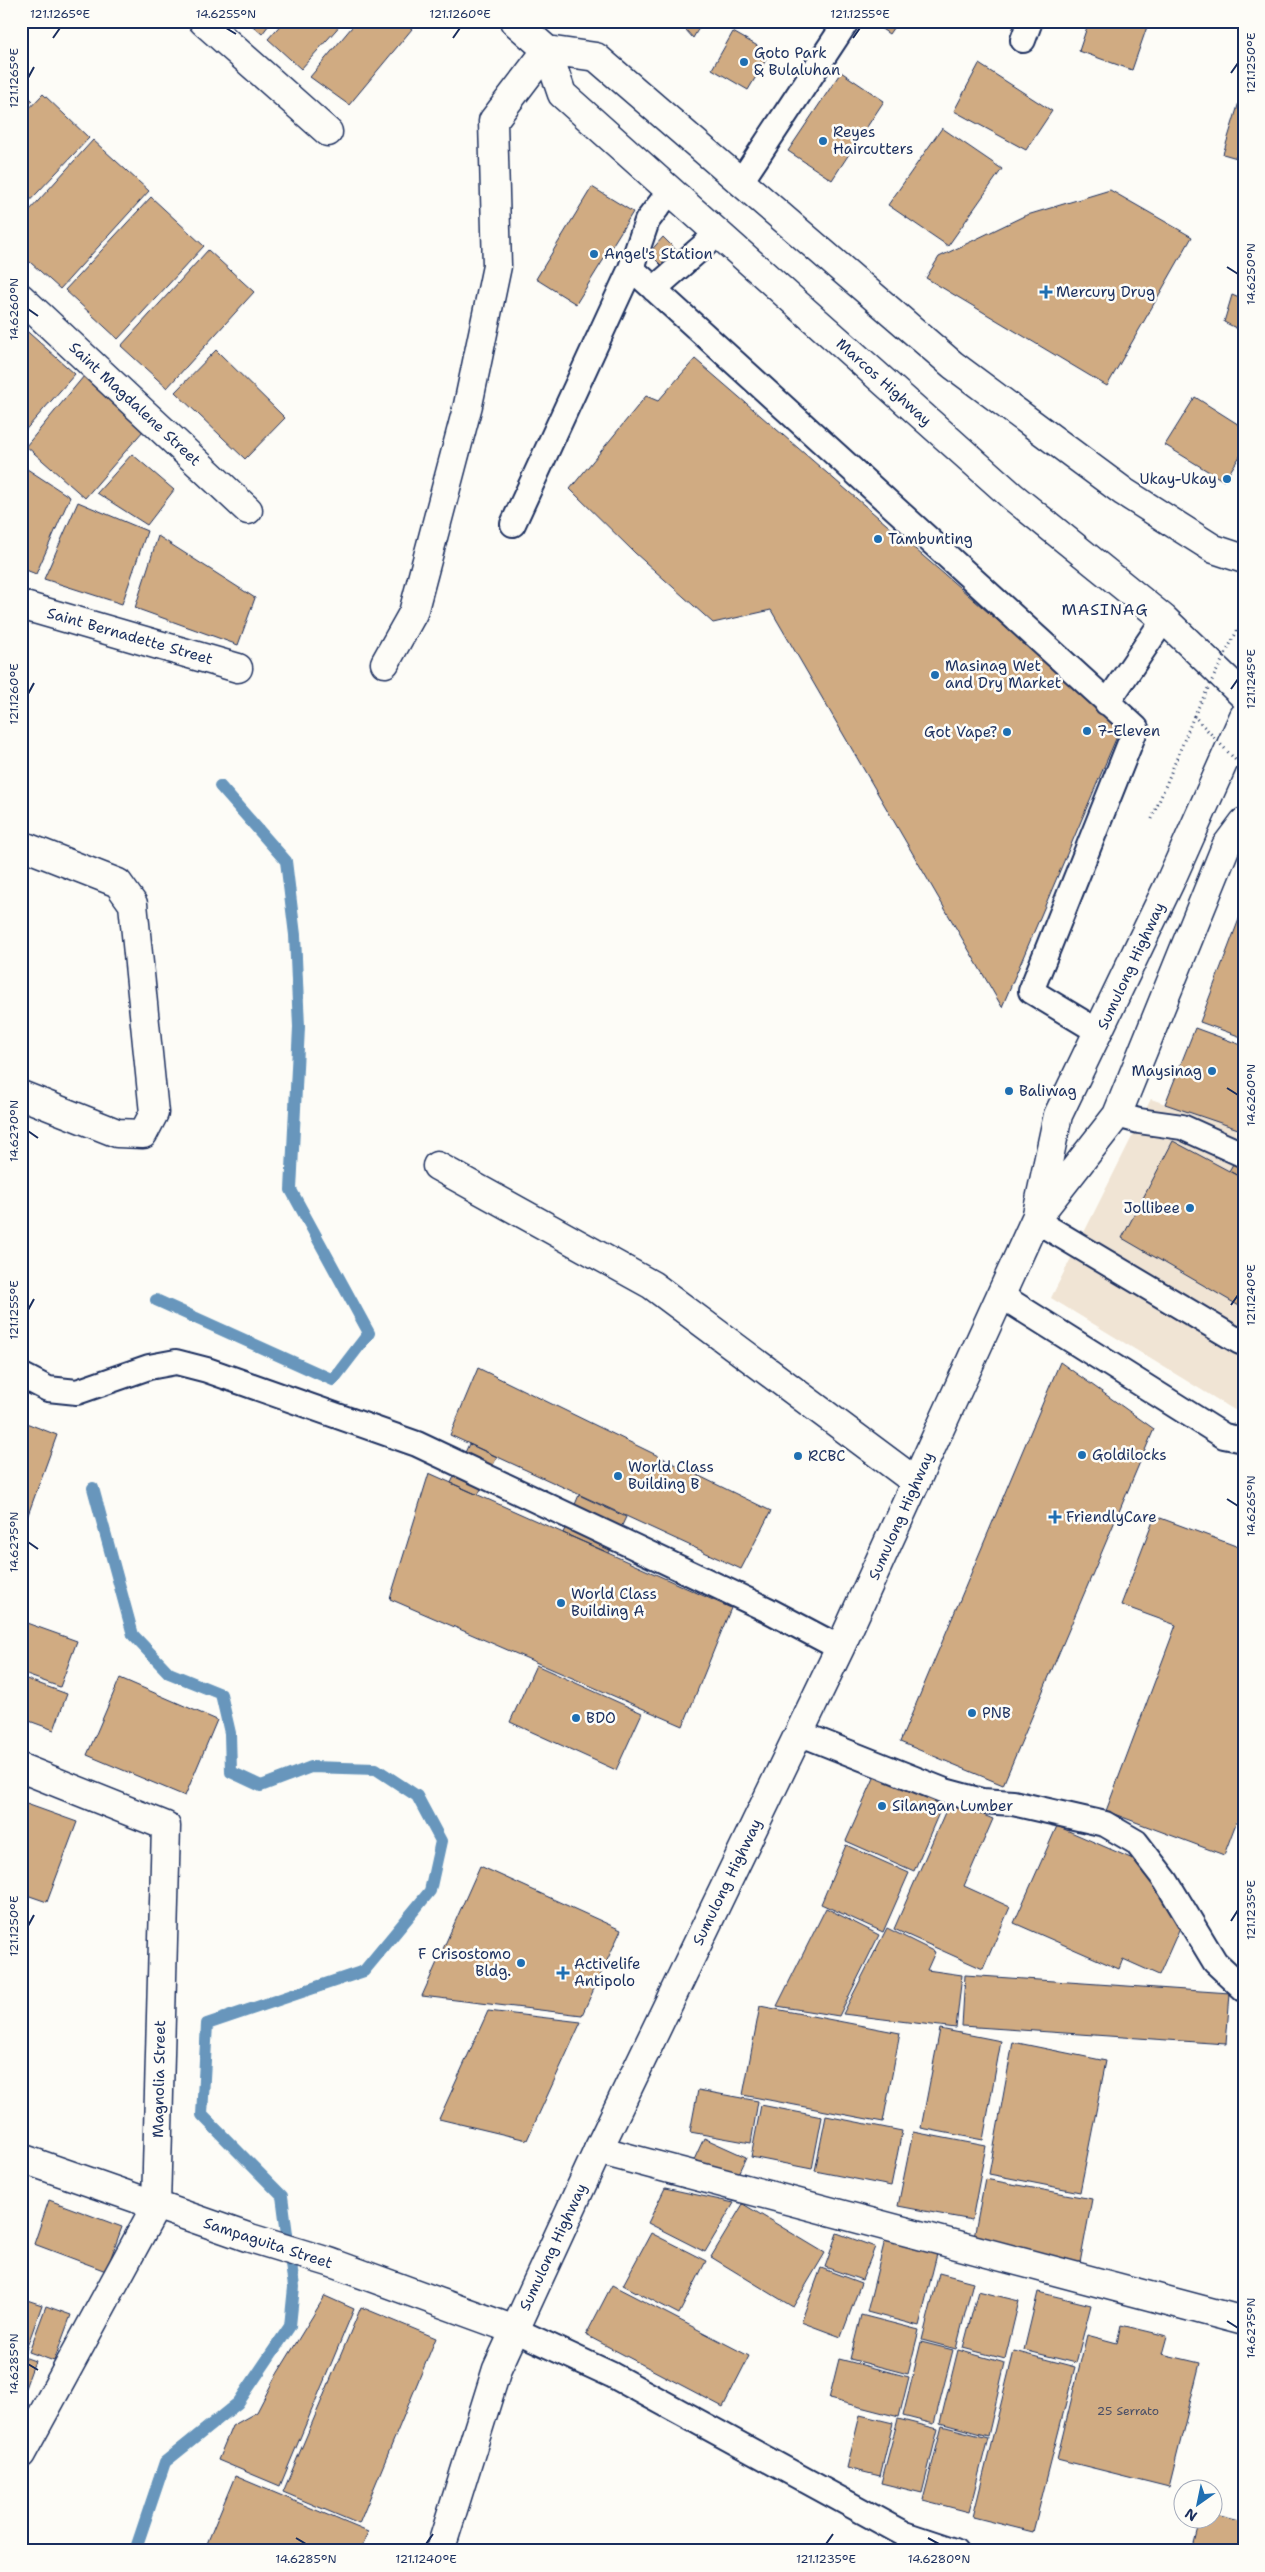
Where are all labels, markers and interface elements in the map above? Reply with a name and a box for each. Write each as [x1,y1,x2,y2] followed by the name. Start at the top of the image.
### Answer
[30,6,90,22] text: 121.1265°E
[196,6,256,22] text: 14.6255°N
[429,6,491,22] text: 121.1260°E
[830,6,890,22] text: 121.1255°E
[1243,33,1259,93] text: 121.1250°E
[754,43,840,80] place label: Goto Park & Bulaluhan
[6,48,22,108] text: 121.1265°E
[738,56,750,68] marker: Goto Park & Bulaluhan
[833,122,913,159] place label: Reyes Haircutters
[817,135,829,147] marker: Reyes Haircutters
[1243,243,1259,305] text: 14.6250°N
[604,244,713,264] place label: Angel's Station
[588,248,600,260] marker: Angel's Station
[6,278,22,340] text: 14.6260°N
[1056,282,1155,302] place label: Mercury Drug
[1040,286,1052,298] marker: Mercury Drug
[832,334,936,430] street label: Marcos Highway
[65,338,205,470] street label: Saint Magdalene Street
[1139,469,1217,489] place label: Ukay-Ukay
[1221,473,1233,485] marker: Ukay-Ukay
[888,529,973,549] place label: Tambunting
[872,533,884,545] marker: Tambunting
[1061,599,1149,620] district label: MASINAG
[45,603,215,669] street label: Saint Bernadette Street
[1243,649,1259,709] text: 121.1245°E
[945,656,1061,693] place label: Masinag Wet and Dry Market
[6,663,22,725] text: 121.1260°E
[929,669,941,681] marker: Masinag Wet and Dry Market
[1097,721,1160,741] place label: 7-Eleven
[924,722,997,742] place label: Got Vape?
[1081,725,1093,737] marker: 7-Eleven
[1001,726,1013,738] marker: Got Vape?
[1093,899,1169,1033] street label: Sumulong Highway
[1131,1061,1202,1081] place label: Maysinag
[1243,1064,1259,1126] text: 14.6260°N
[1206,1065,1218,1077] marker: Maysinag
[1019,1081,1077,1101] place label: Baliwag
[1003,1085,1015,1097] marker: Baliwag
[6,1100,22,1162] text: 14.6270°N
[1123,1198,1180,1218] place label: Jollibee
[1184,1202,1196,1214] marker: Jollibee
[1243,1264,1259,1326] text: 121.1240°E
[6,1280,22,1340] text: 121.1255°E
[1092,1445,1167,1465] place label: Goldilocks
[808,1446,846,1466] place label: RCBC
[864,1449,938,1583] street label: Sumulong Highway
[1076,1449,1088,1461] marker: Goldilocks
[792,1450,804,1462] marker: RCBC
[628,1457,714,1494] place label: World Class Building B
[612,1470,624,1482] marker: World Class Building B
[1243,1475,1259,1537] text: 14.6265°N
[1066,1507,1157,1527] place label: FriendlyCare
[1048,1510,1062,1524] marker: FriendlyCare
[6,1512,22,1572] text: 14.6275°N
[571,1584,657,1621] place label: World Class Building A
[555,1597,567,1609] marker: World Class Building A
[982,1703,1011,1723] place label: PNB
[966,1707,978,1719] marker: PNB
[586,1708,616,1728] place label: BDO
[570,1712,582,1724] marker: BDO
[892,1796,1013,1816] place label: Silangan Lumber
[876,1800,888,1812] marker: Silangan Lumber
[688,1815,766,1949] street label: Sumulong Highway
[1243,1880,1259,1940] text: 121.1235°E
[6,1896,22,1956] text: 121.1250°E
[418,1944,511,1981] place label: F Crisostomo Bldg.
[574,1954,640,1991] place label: Activelife Antipolo
[515,1957,527,1969] marker: F Crisostomo Bldg.
[556,1966,570,1980] marker: Activelife Antipolo
[148,2020,170,2138] street label: Magnolia Street
[515,2180,591,2314] street label: Sumulong Highway
[201,2213,335,2273] street label: Sampaguita Street
[1243,2298,1259,2358] text: 14.6275°N
[6,2333,22,2395] text: 14.6285°N
[1097,2403,1159,2419] house number: 25 Serrato
[1172,2480,1222,2530] north arrow
[1181,2504,1200,2525] text: N
[275,2551,337,2567] text: 14.6285°N
[395,2551,457,2567] text: 121.1240°E
[796,2551,856,2567] text: 121.1235°E
[908,2551,970,2567] text: 14.6280°N

